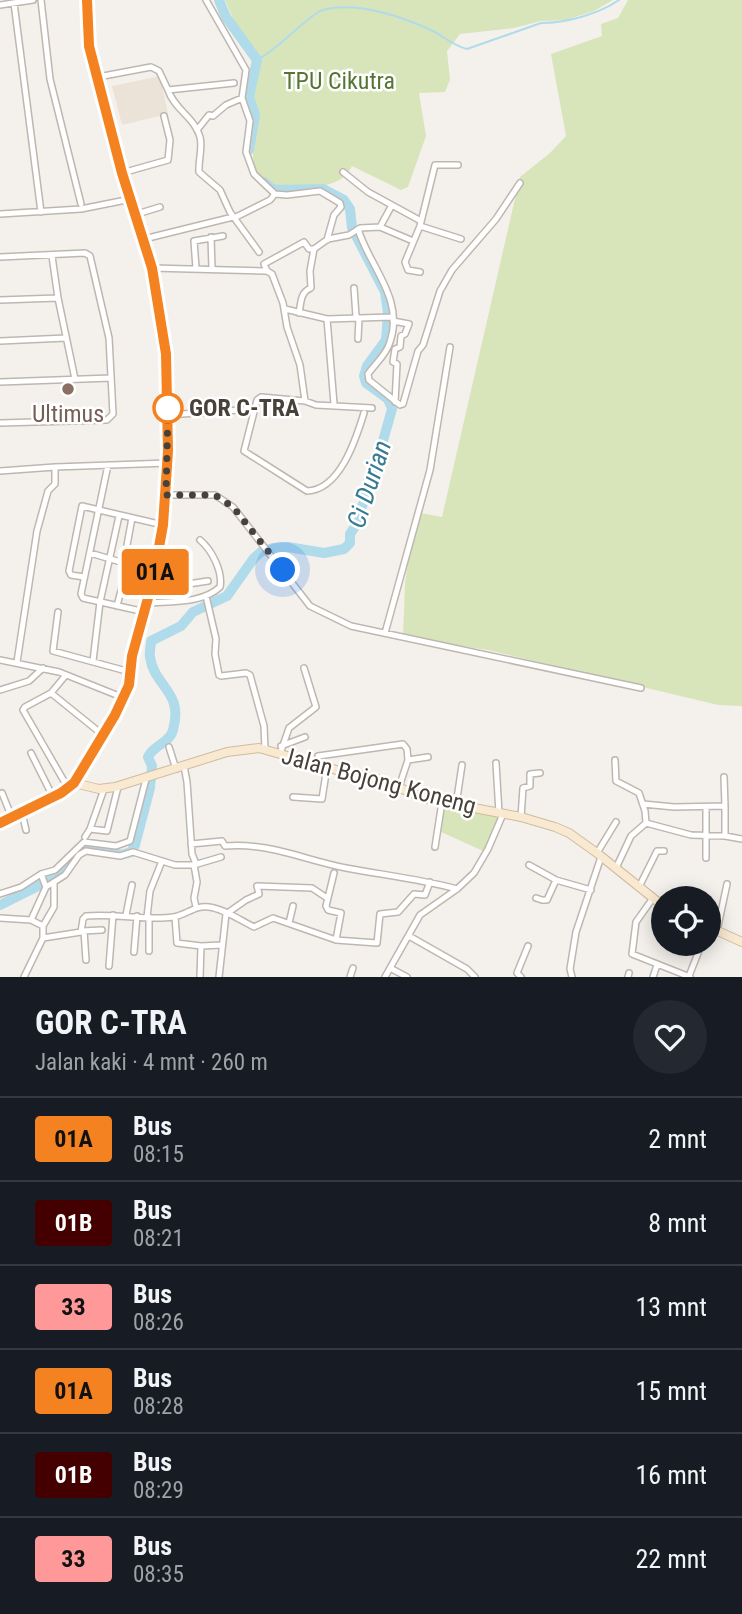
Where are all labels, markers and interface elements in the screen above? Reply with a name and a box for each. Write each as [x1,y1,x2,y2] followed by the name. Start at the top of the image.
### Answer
[283,67,395,95] park label: TPU Cikutra
[60,381,76,397] marker: Ultimus
[153,393,183,423] marker: GOR C-TRA
[189,394,300,422] place label: GOR C-TRA
[32,400,104,428] place label: Ultimus
[341,436,397,532] water label: Ci Durian
[115,549,195,595] line badge: 01A
[265,552,300,587] your location
[136,558,174,586] text: 01A
[279,742,479,820] street label: Jalan Bojong Koneng
[651,886,721,956] map controls
[651,886,721,956] button: locate
[633,1000,707,1074] button: heart
[35,1003,187,1042] text: GOR C-TRA
[35,1049,268,1076] text: Jalan kaki · 4 mnt · 260 m
[133,1111,172,1141] text: Bus
[648,1124,707,1154] text: 2 mnt
[54,1125,93,1153] text: 01A
[133,1141,184,1168] text: 08:15
[133,1195,172,1225] text: Bus
[648,1208,707,1238] text: 8 mnt
[55,1209,92,1237] text: 01B
[133,1225,184,1252] text: 08:21
[133,1279,172,1309] text: Bus
[636,1292,707,1322] text: 13 mnt
[61,1293,86,1321] text: 33
[133,1309,184,1336] text: 08:26
[133,1363,172,1393] text: Bus
[636,1376,707,1406] text: 15 mnt
[54,1377,93,1405] text: 01A
[133,1393,184,1420] text: 08:28
[133,1447,172,1477] text: Bus
[636,1460,707,1490] text: 16 mnt
[55,1461,92,1489] text: 01B
[133,1477,184,1504] text: 08:29
[133,1531,172,1561] text: Bus
[636,1544,707,1574] text: 22 mnt
[61,1545,86,1573] text: 33
[133,1561,184,1588] text: 08:35

